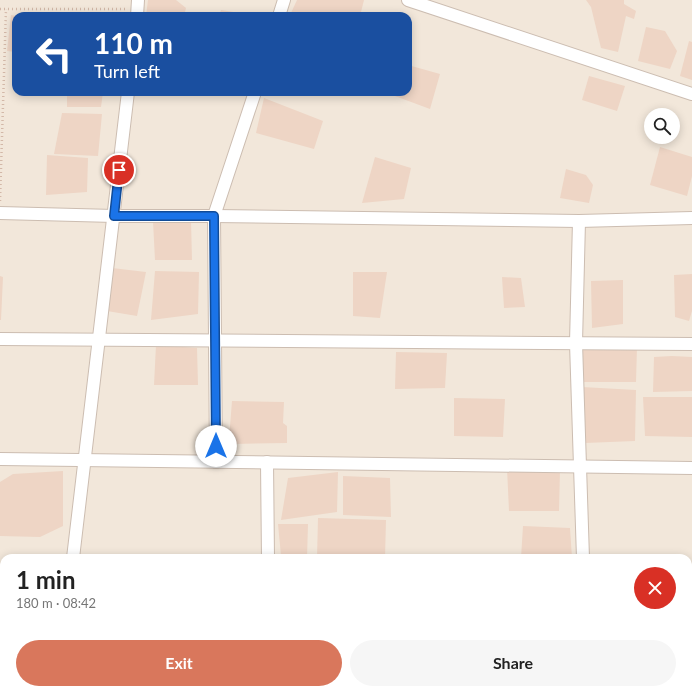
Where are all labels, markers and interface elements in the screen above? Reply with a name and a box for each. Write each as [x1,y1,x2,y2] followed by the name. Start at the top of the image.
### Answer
[94,26,173,60] text: 110 m
[28,28,80,80] icon: left
[94,60,160,82] text: Turn left
[644,108,680,144] map controls
[644,108,680,144] button: search
[102,153,136,187] pin
[108,159,130,181] icon: arrive
[195,425,237,467] position arrow
[16,565,76,594] text: 1 min
[634,567,676,609] button: close
[16,595,96,611] text: 180 m · 08:42
[16,640,342,686] button: Exit
[350,640,676,686] button: Share

